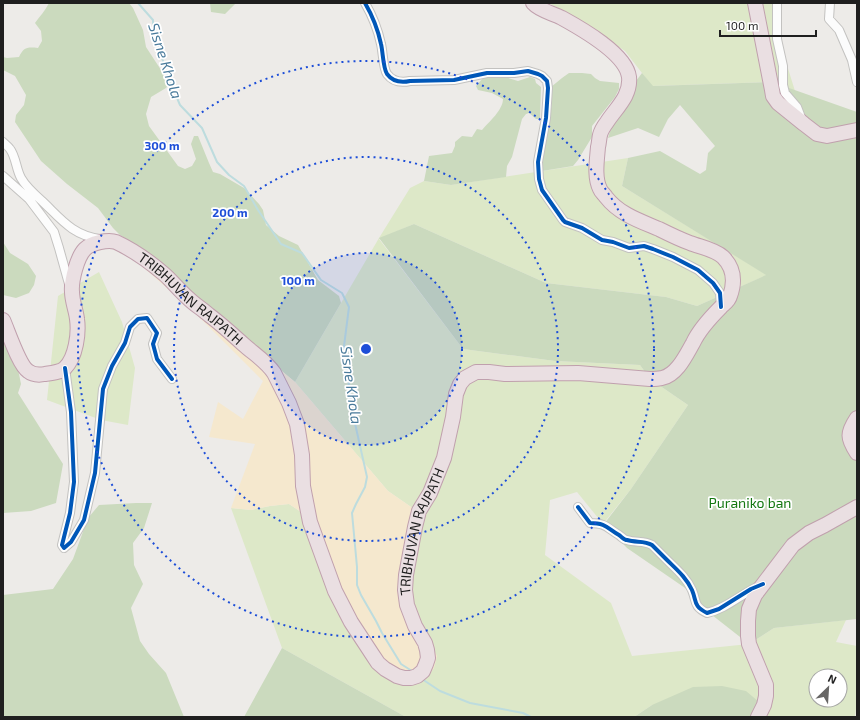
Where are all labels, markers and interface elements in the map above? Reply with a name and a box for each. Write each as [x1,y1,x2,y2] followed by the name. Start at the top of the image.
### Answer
[720,12,816,38] scale bar
[726,18,758,32] text: 100 m
[145,20,187,101] water label: Sisne Khola
[144,138,180,152] text: 300 m
[212,205,248,219] text: 200 m
[135,248,247,348] street label: TRIBHUVAN RAJPATH
[281,273,315,287] text: 100 m
[359,342,373,356] centre of rings
[338,345,366,425] water label: Sisne Khola
[396,465,447,596] street label: TRIBHUVAN RAJPATH
[709,494,791,511] park label: Puraniko ban
[808,668,848,708] north arrow
[826,671,839,686] text: N

